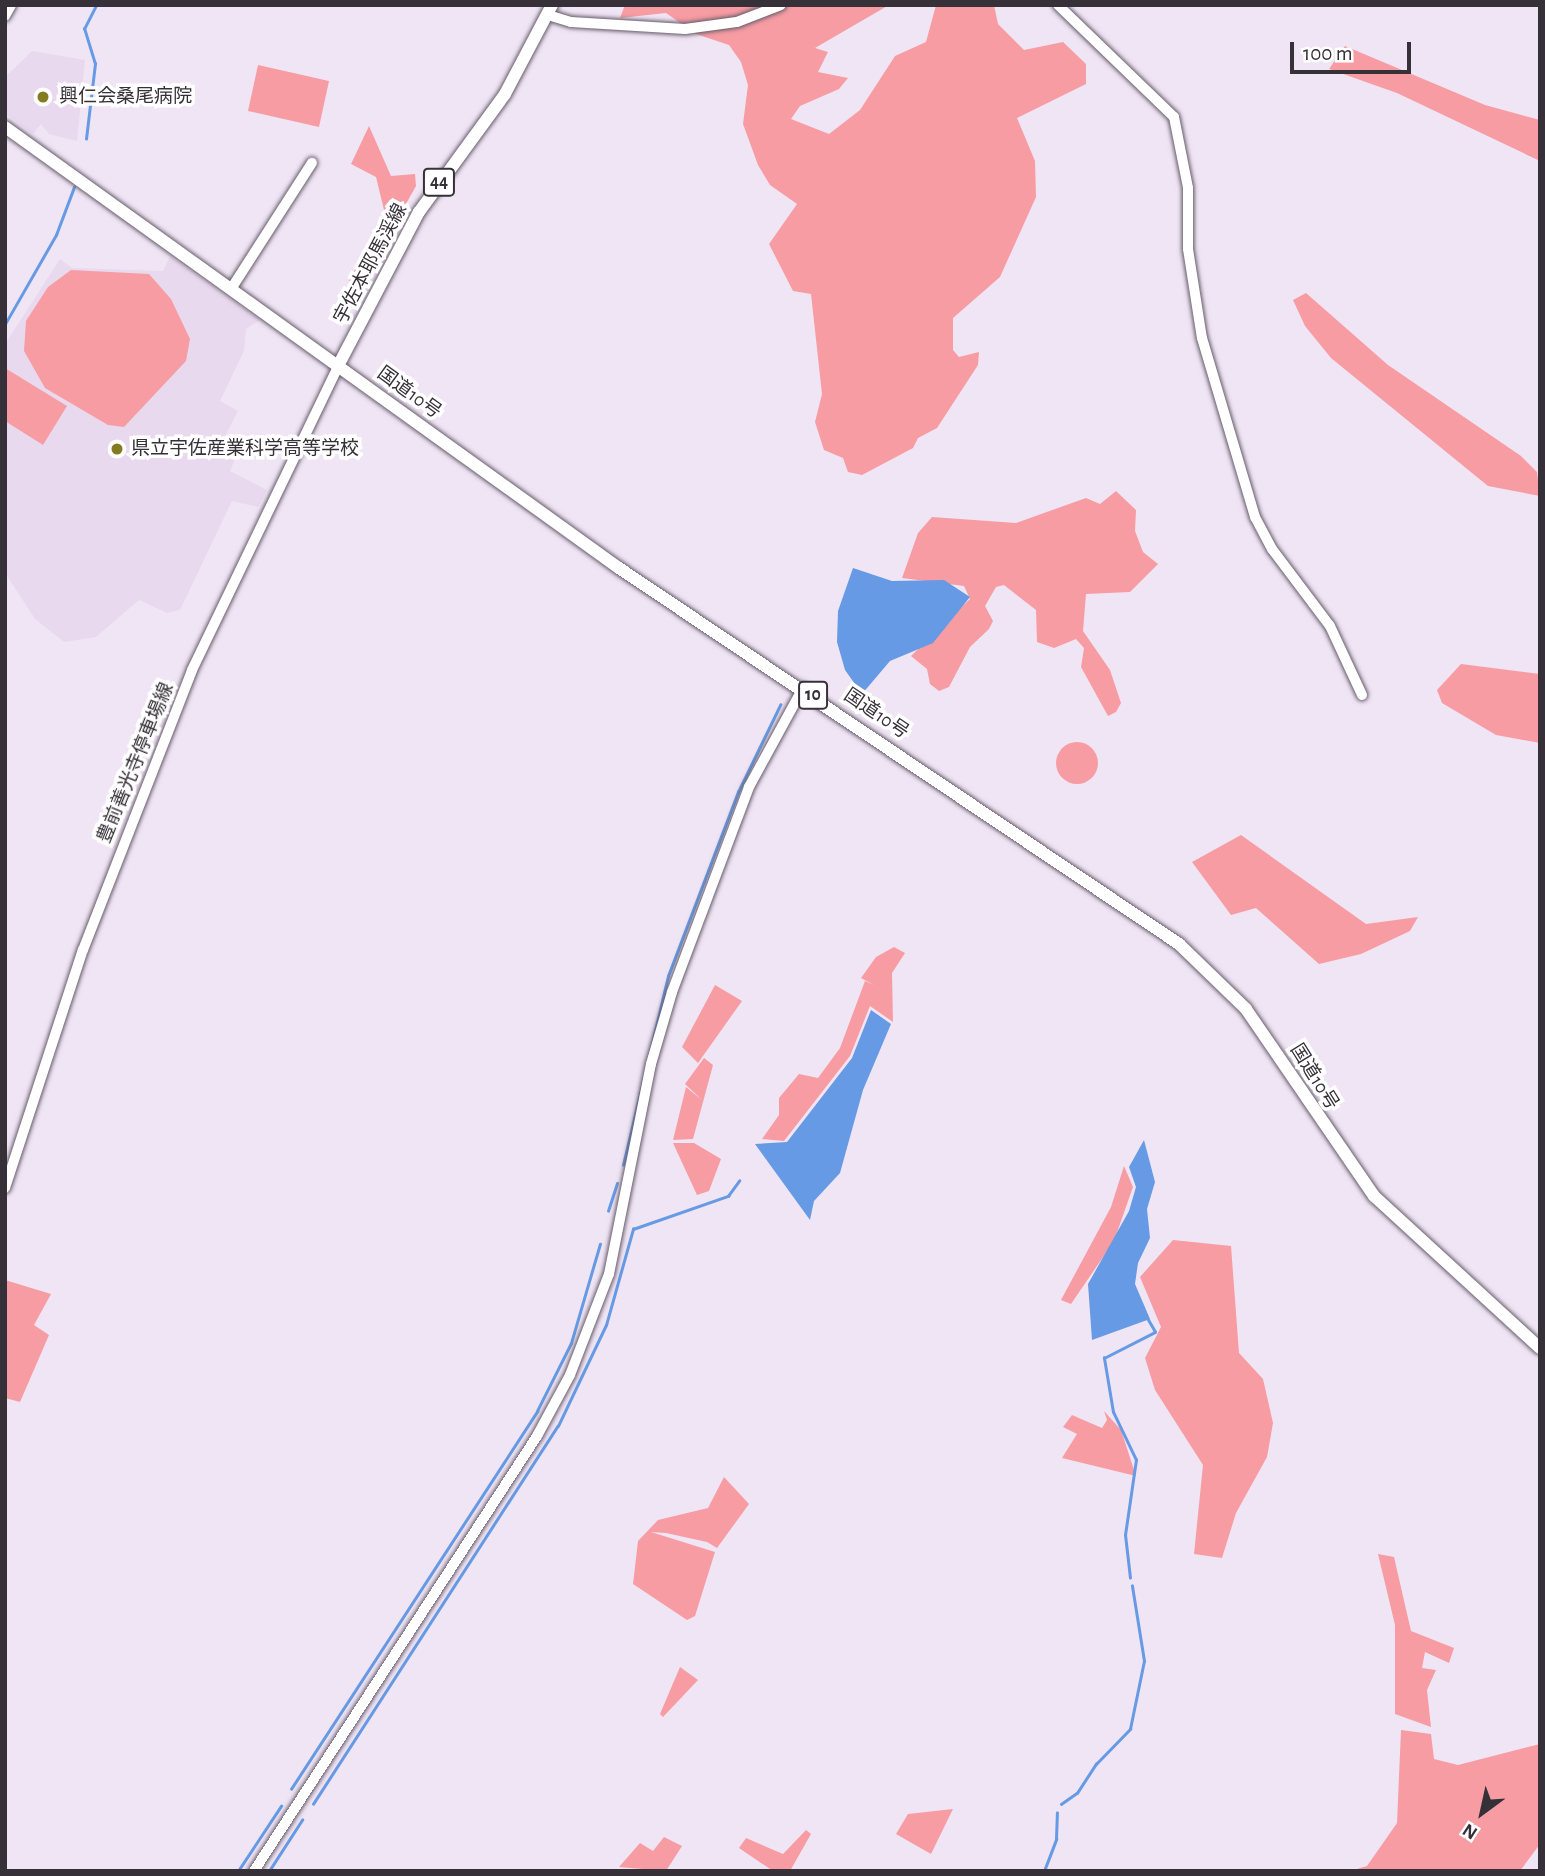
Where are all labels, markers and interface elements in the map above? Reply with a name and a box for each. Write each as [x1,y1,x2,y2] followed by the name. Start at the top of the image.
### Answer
[1293,28,1414,72] scale bar
[1303,43,1353,64] text: 100 m
[59,86,192,108] place label: 興仁会桑尾病院
[33,87,53,107] marker: 興仁会桑尾病院
[422,168,457,196] road number: 44
[330,200,412,328] street label: 宇佐本耶馬渓線
[373,362,445,424] street label: 国道10号
[131,438,359,460] place label: 県立宇佐産業科学高等学校
[109,441,125,457] marker: 県立宇佐産業科学高等学校
[93,679,179,847] street label: 豊前善光寺停車場線
[797,680,829,710] road number: 10
[839,684,913,744] street label: 国道10号
[1285,1040,1343,1114] street label: 国道10号
[1447,1778,1517,1848] north arrow
[1460,1819,1481,1843] text: N

